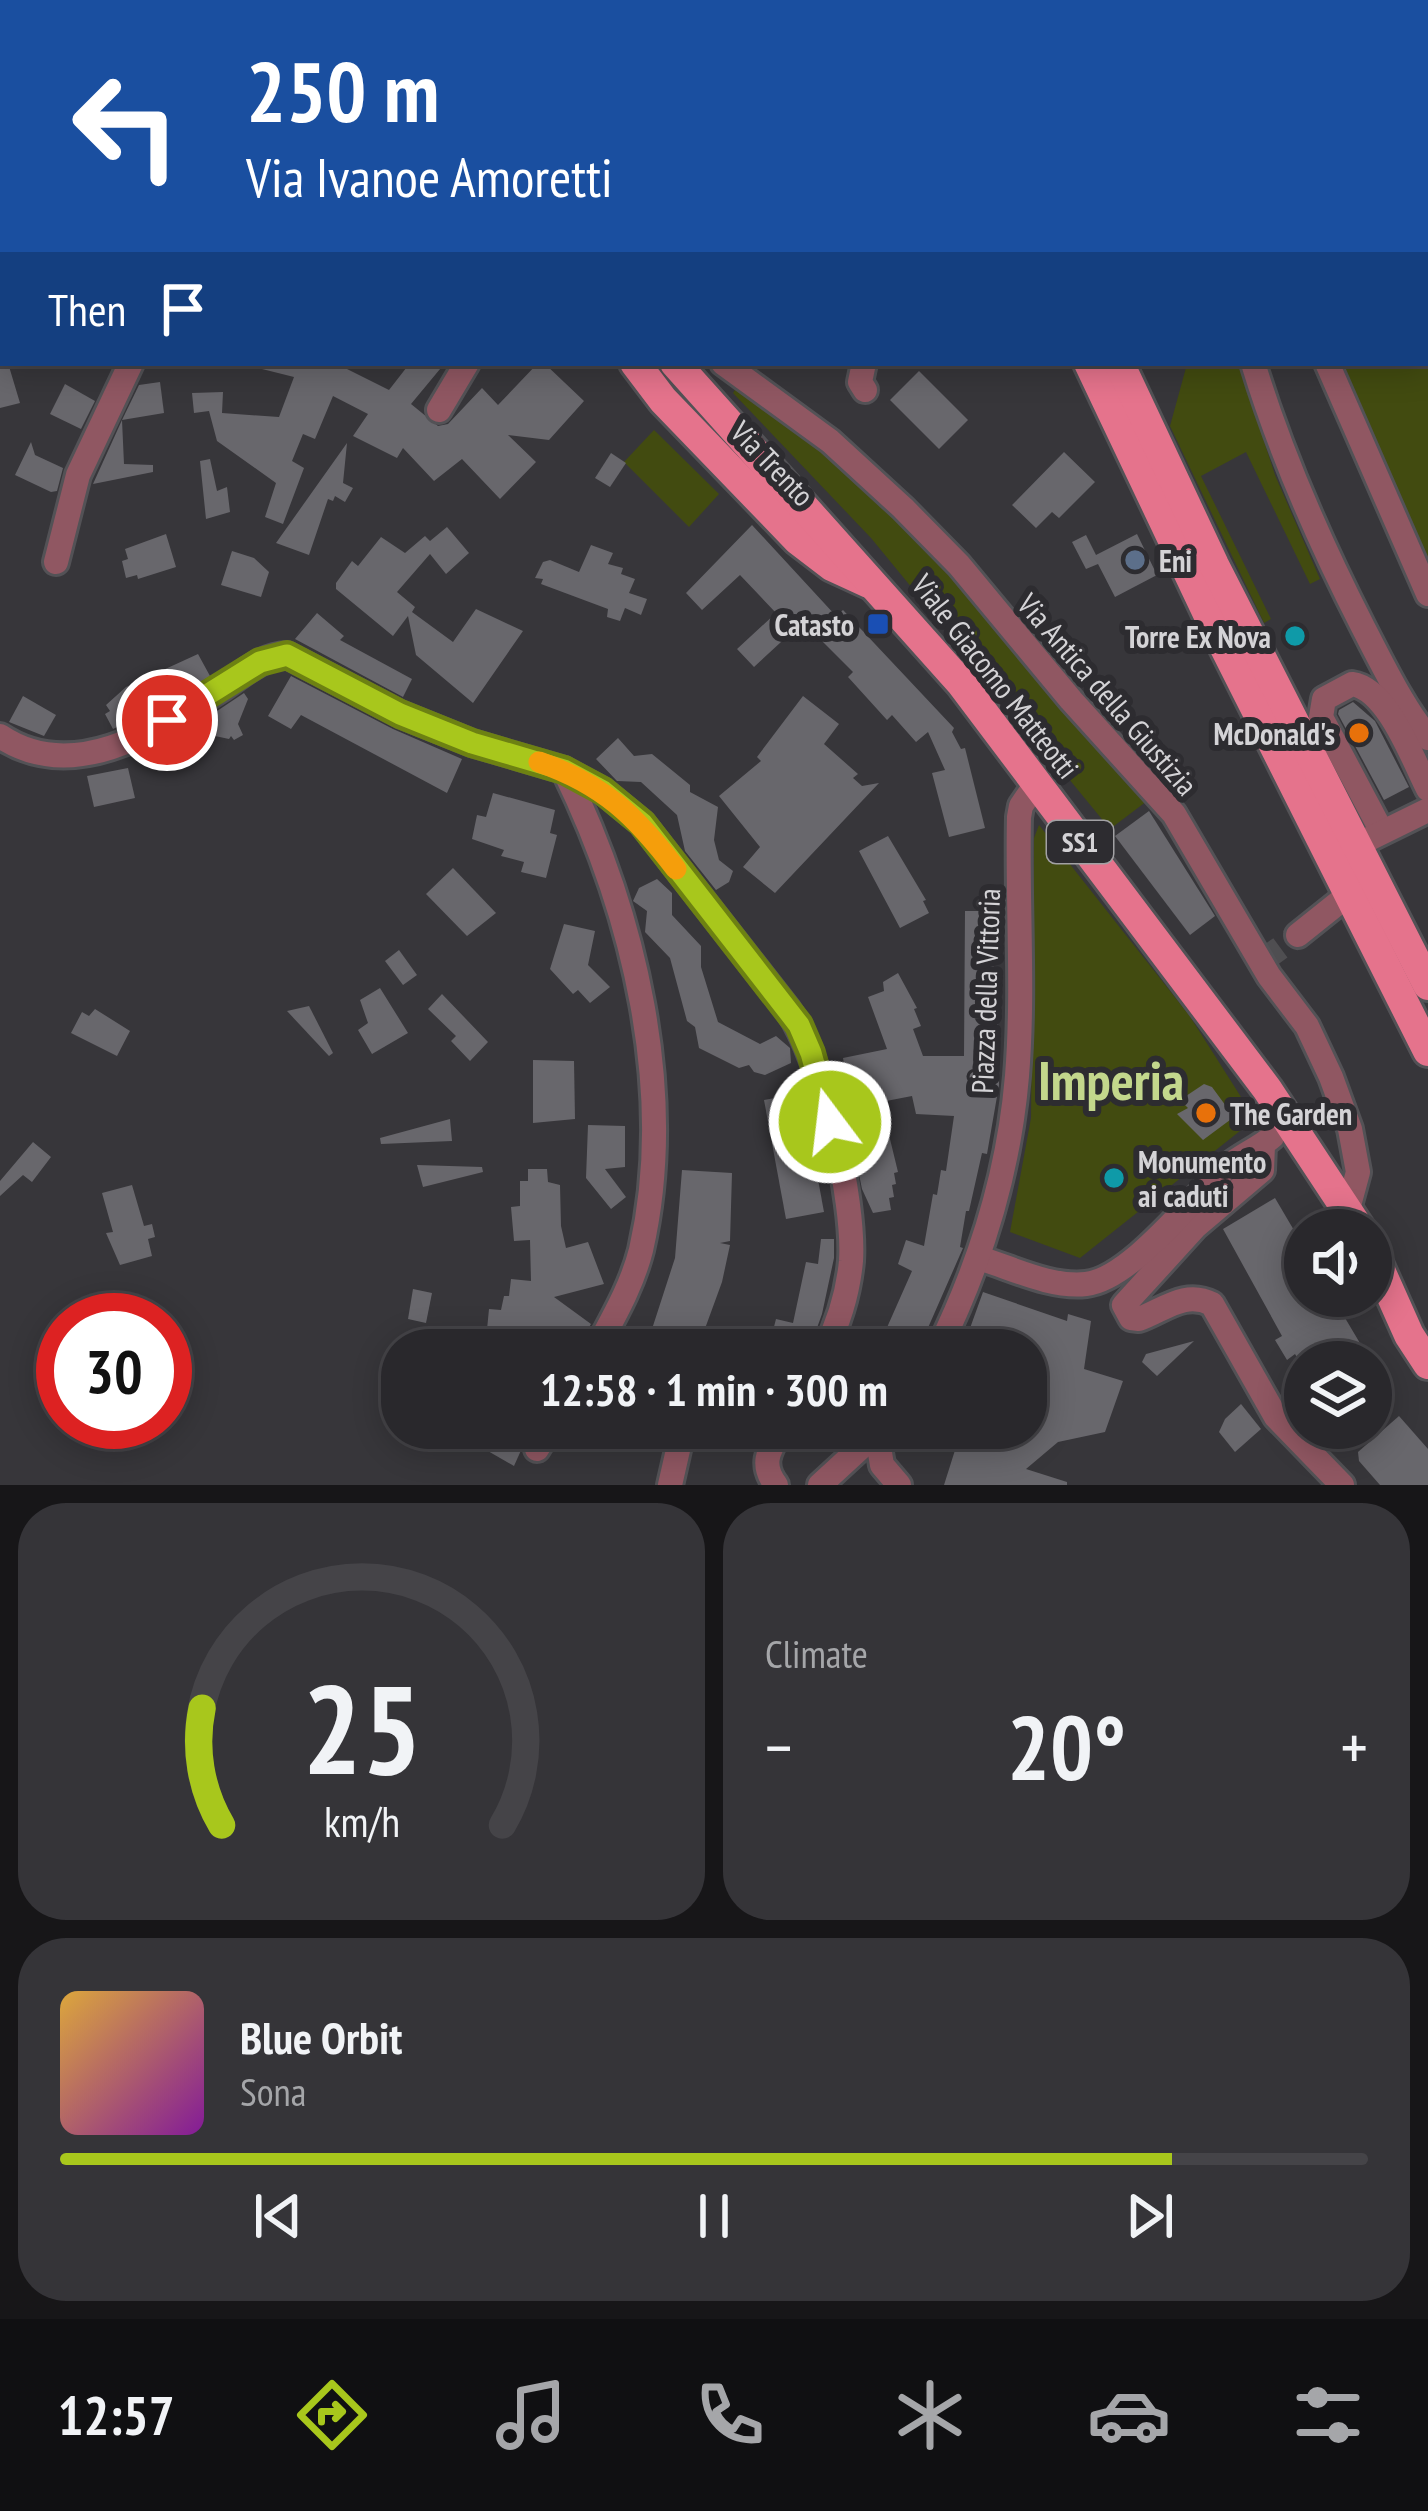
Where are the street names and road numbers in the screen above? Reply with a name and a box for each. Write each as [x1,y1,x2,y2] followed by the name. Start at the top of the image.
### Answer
[722,411,823,514] street label: Via Trento
[903,565,1088,786] street label: Viale Giacomo Matteotti
[1009,584,1206,803] street label: Via Antica della Giustizia
[1047,821,1113,863] road number: SS1
[962,888,1008,1094] street label: Piazza della Vittoria

